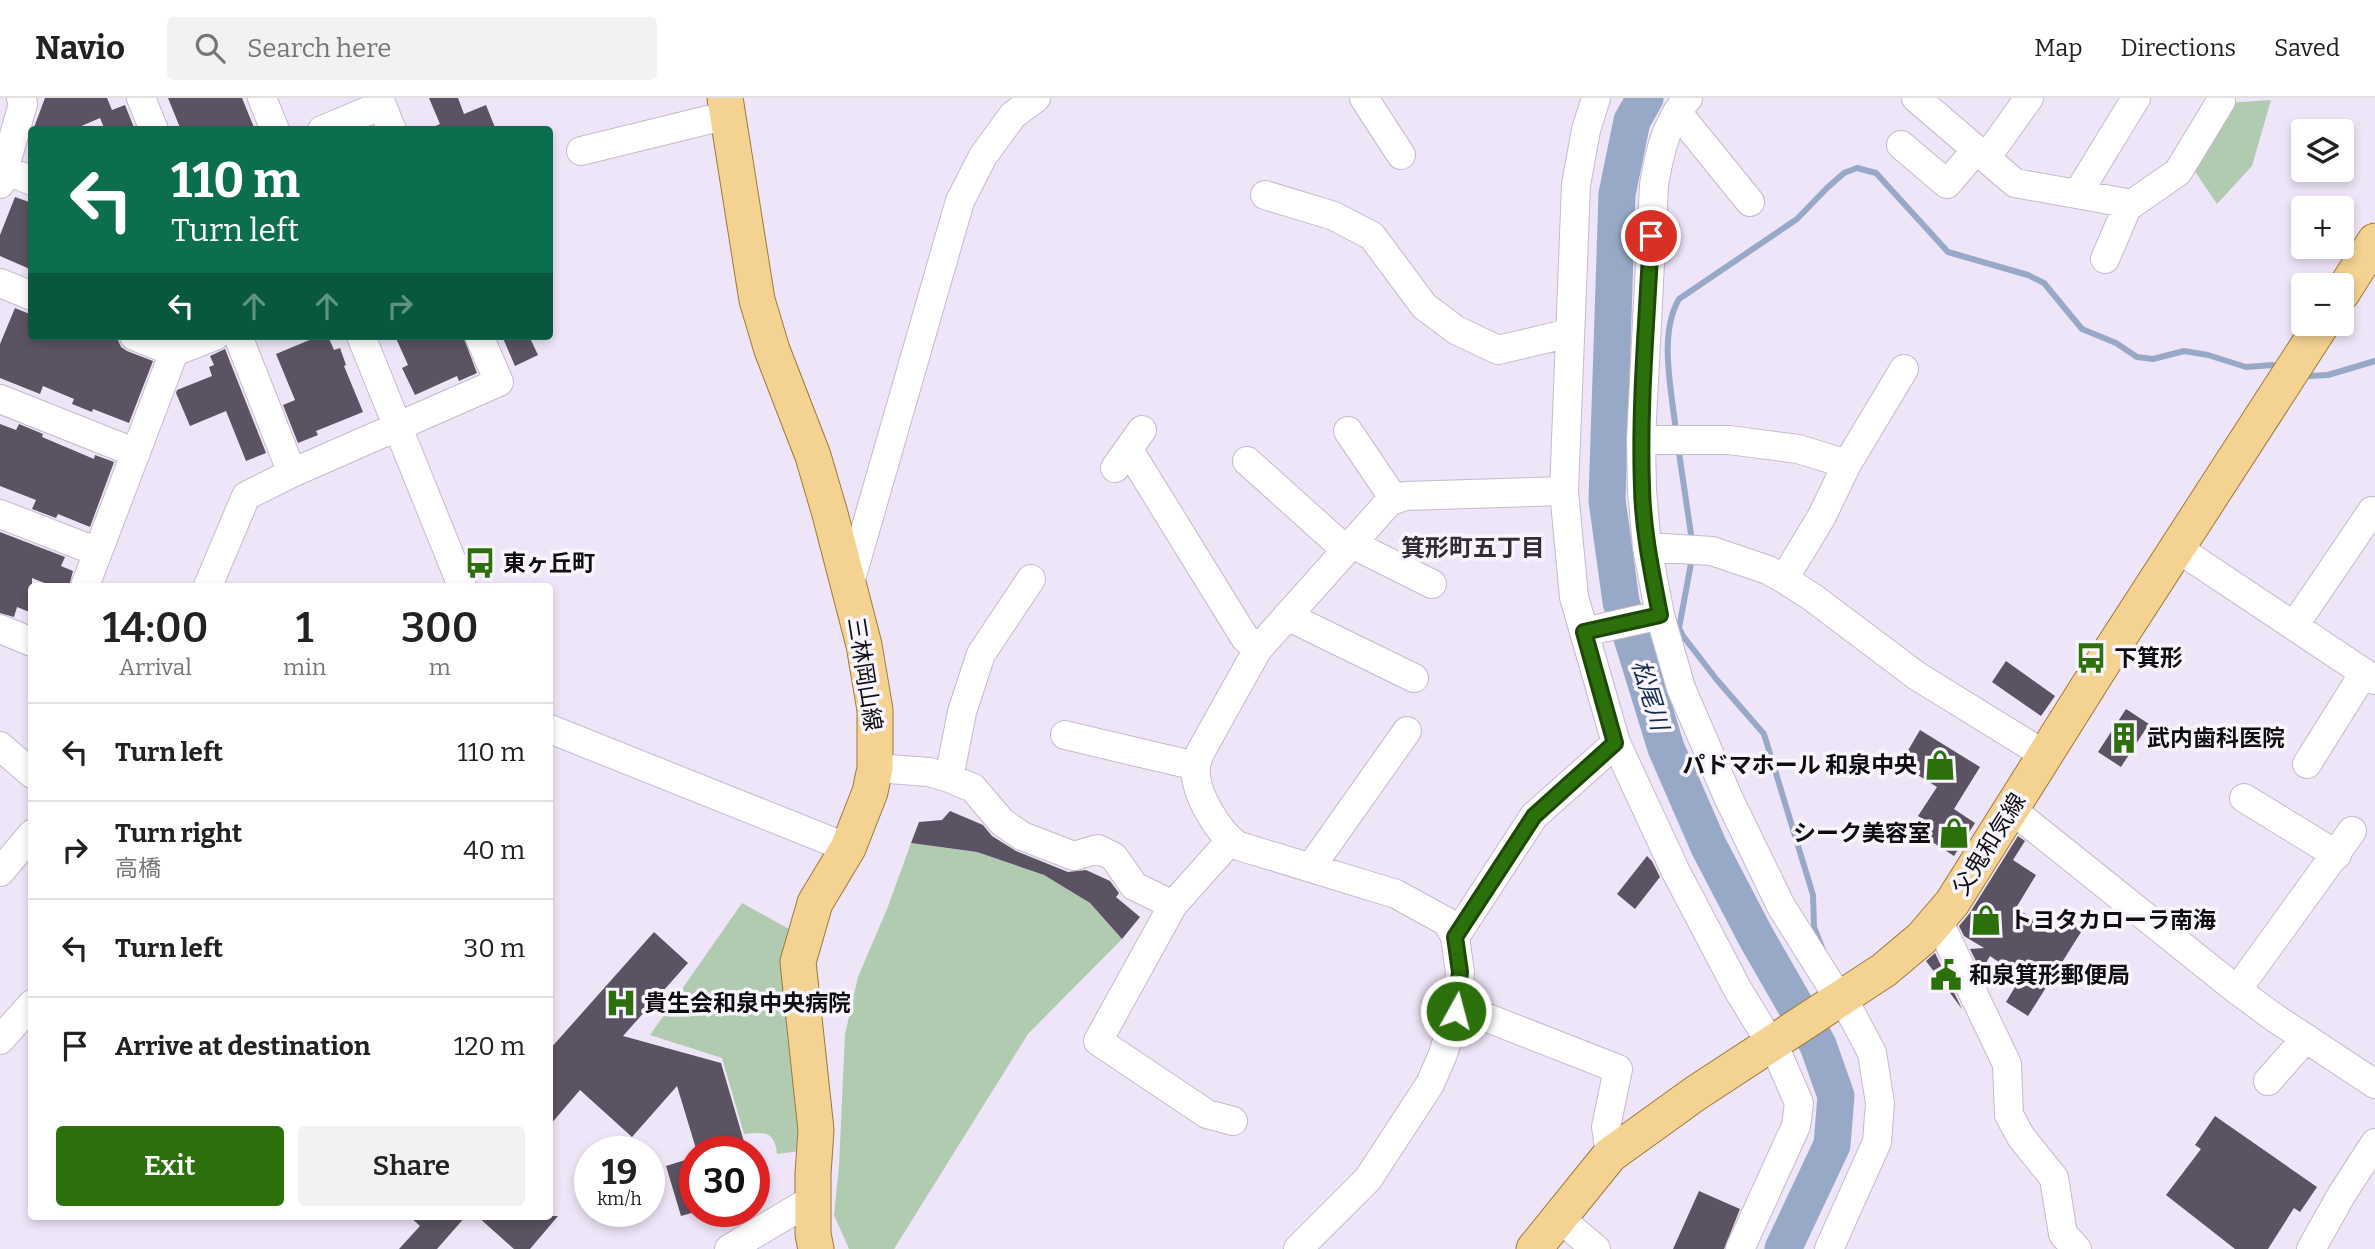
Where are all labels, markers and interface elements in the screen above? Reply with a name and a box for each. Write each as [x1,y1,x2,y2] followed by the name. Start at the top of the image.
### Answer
[167,17,657,80] search box
[35,28,125,68] text: Navio
[191,29,229,67] icon: search
[247,33,391,64] text: Search here
[2034,34,2083,62] text: Map
[2121,34,2236,62] text: Directions
[2274,34,2340,62] text: Saved
[2291,119,2354,336] map controls
[2291,119,2354,182] button: layers
[171,151,300,210] text: 110 m
[56,154,147,245] icon: left
[2291,196,2354,259] button: +
[1621,206,1681,266] pin
[171,211,299,249] text: Turn left
[1632,217,1670,255] icon: arrive
[2291,273,2354,336] button: −
[162,287,200,325] icon: left
[235,287,273,325] icon: ahead
[308,287,346,325] icon: ahead
[381,287,419,325] icon: right
[1401,534,1545,562] district label: 箕形町五丁目
[463,546,497,580] bus stop icon: 東ヶ丘町
[503,549,595,577] place label: 東ヶ丘町
[103,603,209,653] text: 14:00
[296,603,314,653] text: 1
[401,603,479,653] text: 300
[842,615,888,733] street label: 三林岡山線
[2074,641,2108,675] bus stop icon: 下箕形
[2114,644,2183,672] place label: 下箕形
[119,653,192,681] text: Arrival
[283,653,326,681] text: min
[429,653,451,681] text: m
[1626,656,1675,736] water label: 松尾川
[2107,721,2141,755] building icon: 武内歯科医院
[2147,724,2285,752] place label: 武内歯科医院
[56,733,94,771] icon: left
[115,737,223,768] text: Turn left
[457,737,525,768] text: 110 m
[1923,748,1957,782] shop icon: パドマホール 和泉中央
[1682,751,1917,779] place label: パドマホール 和泉中央
[1947,788,2031,900] street label: 父鬼和気線
[1937,816,1971,850] shop icon: シーク美容室
[115,818,242,849] text: Turn right
[1793,819,1931,847] place label: シーク美容室
[56,831,94,869] icon: right
[463,835,525,866] text: 40 m
[115,854,161,882] text: 高橋
[1969,903,2003,937] shop icon: トヨタカローラ南海
[2009,906,2216,934] place label: トヨタカローラ南海
[56,929,94,967] icon: left
[115,933,223,964] text: Turn left
[464,933,525,964] text: 30 m
[1929,958,1963,992] public building icon: 和泉箕形郵便局
[1969,961,2130,989] place label: 和泉箕形郵便局
[1419,974,1493,1048] position arrow
[604,986,638,1020] hospital icon: 貴生会和泉中央病院
[644,989,851,1017] place label: 貴生会和泉中央病院
[56,1027,94,1065] icon: arrive
[115,1031,370,1062] text: Arrive at destination
[454,1031,525,1062] text: 120 m
[56,1126,284,1206] button: Exit
[298,1126,525,1206] button: Share
[679,1136,770,1227] speed limit sign: 30
[602,1151,637,1193] text: 19
[597,1188,642,1210] text: km/h

